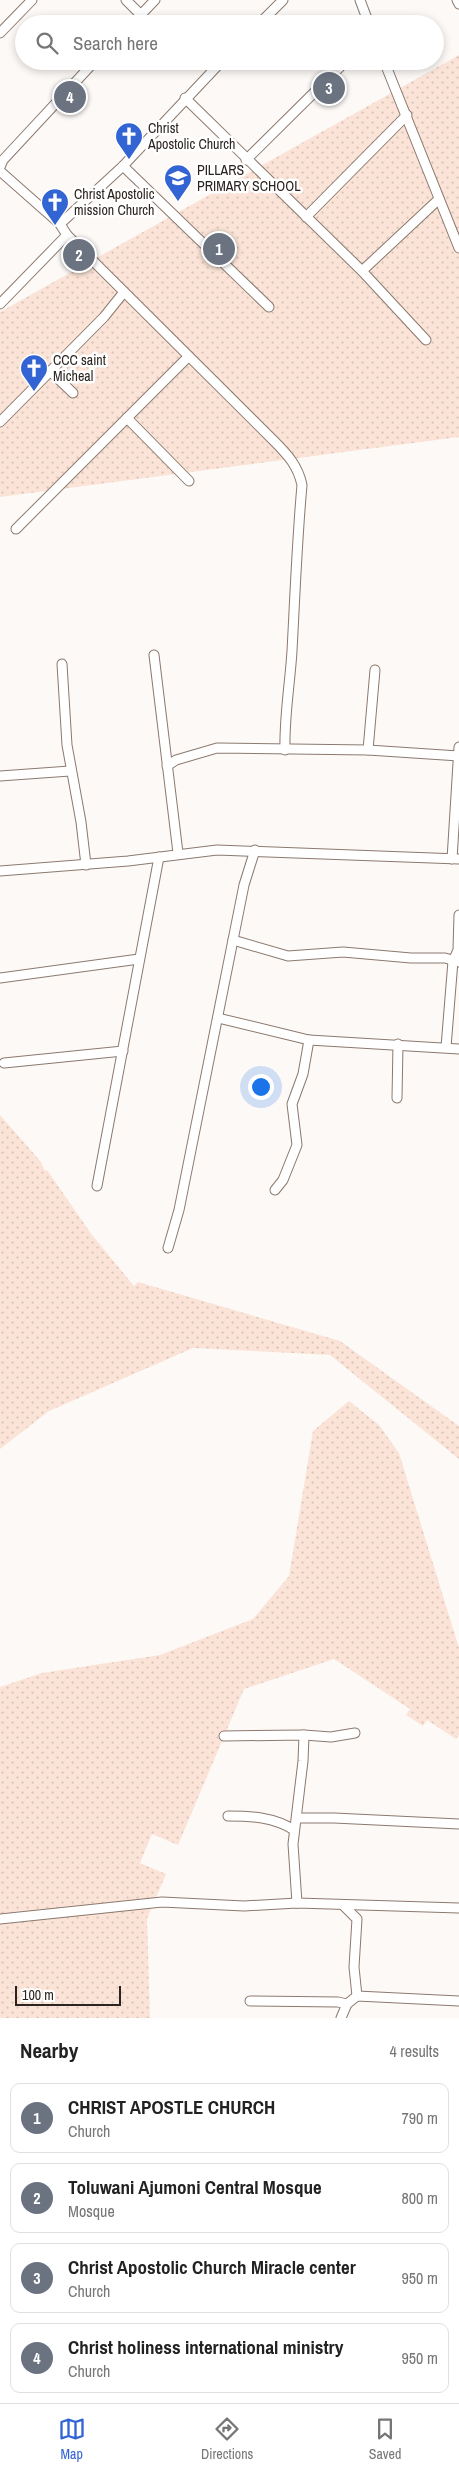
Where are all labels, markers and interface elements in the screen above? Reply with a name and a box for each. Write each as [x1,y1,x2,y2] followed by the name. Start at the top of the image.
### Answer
[15,15,444,70] search box
[33,29,61,57] icon: search
[73,30,158,56] text: Search here
[313,69,345,107] pin: 3
[54,78,86,116] pin: 4
[147,119,235,153] place label: Christ Apostolic Church
[114,121,144,160] church icon: Christ Apostolic Church
[197,161,301,195] place label: PILLARS PRIMARY SCHOOL
[163,163,193,202] school or university icon: PILLARS PRIMARY SCHOOL
[74,185,155,219] place label: Christ Apostolic mission Church
[40,187,70,226] church icon: Christ Apostolic mission Church
[203,230,235,268] pin: 1
[63,236,95,274] pin: 2
[53,351,106,385] place label: CCC saint Micheal
[19,353,49,392] church icon: CCC saint Micheal
[248,1074,274,1100] your location
[15,1983,121,2006] scale bar
[22,1986,54,2004] text: 100 m
[20,2036,78,2065] text: Nearby
[389,2040,439,2062] text: 4 results
[68,2094,275,2120] text: CHRIST APOSTLE CHURCH
[33,2107,41,2129] text: 1
[402,2107,438,2129] text: 790 m
[68,2120,110,2142] text: Church
[68,2174,322,2200] text: Toluwani Ajumoni Central Mosque
[33,2187,41,2209] text: 2
[402,2187,438,2209] text: 800 m
[68,2200,115,2222] text: Mosque
[68,2254,356,2280] text: Christ Apostolic Church Miracle center
[33,2267,41,2289] text: 3
[402,2267,438,2289] text: 950 m
[68,2280,110,2302] text: Church
[68,2334,343,2360] text: Christ holiness international ministry
[33,2347,41,2369] text: 4
[402,2347,438,2369] text: 950 m
[68,2360,110,2382] text: Church
[58,2415,86,2463] tab: Map
[201,2415,253,2463] tab: Directions
[369,2415,401,2463] tab: Saved

